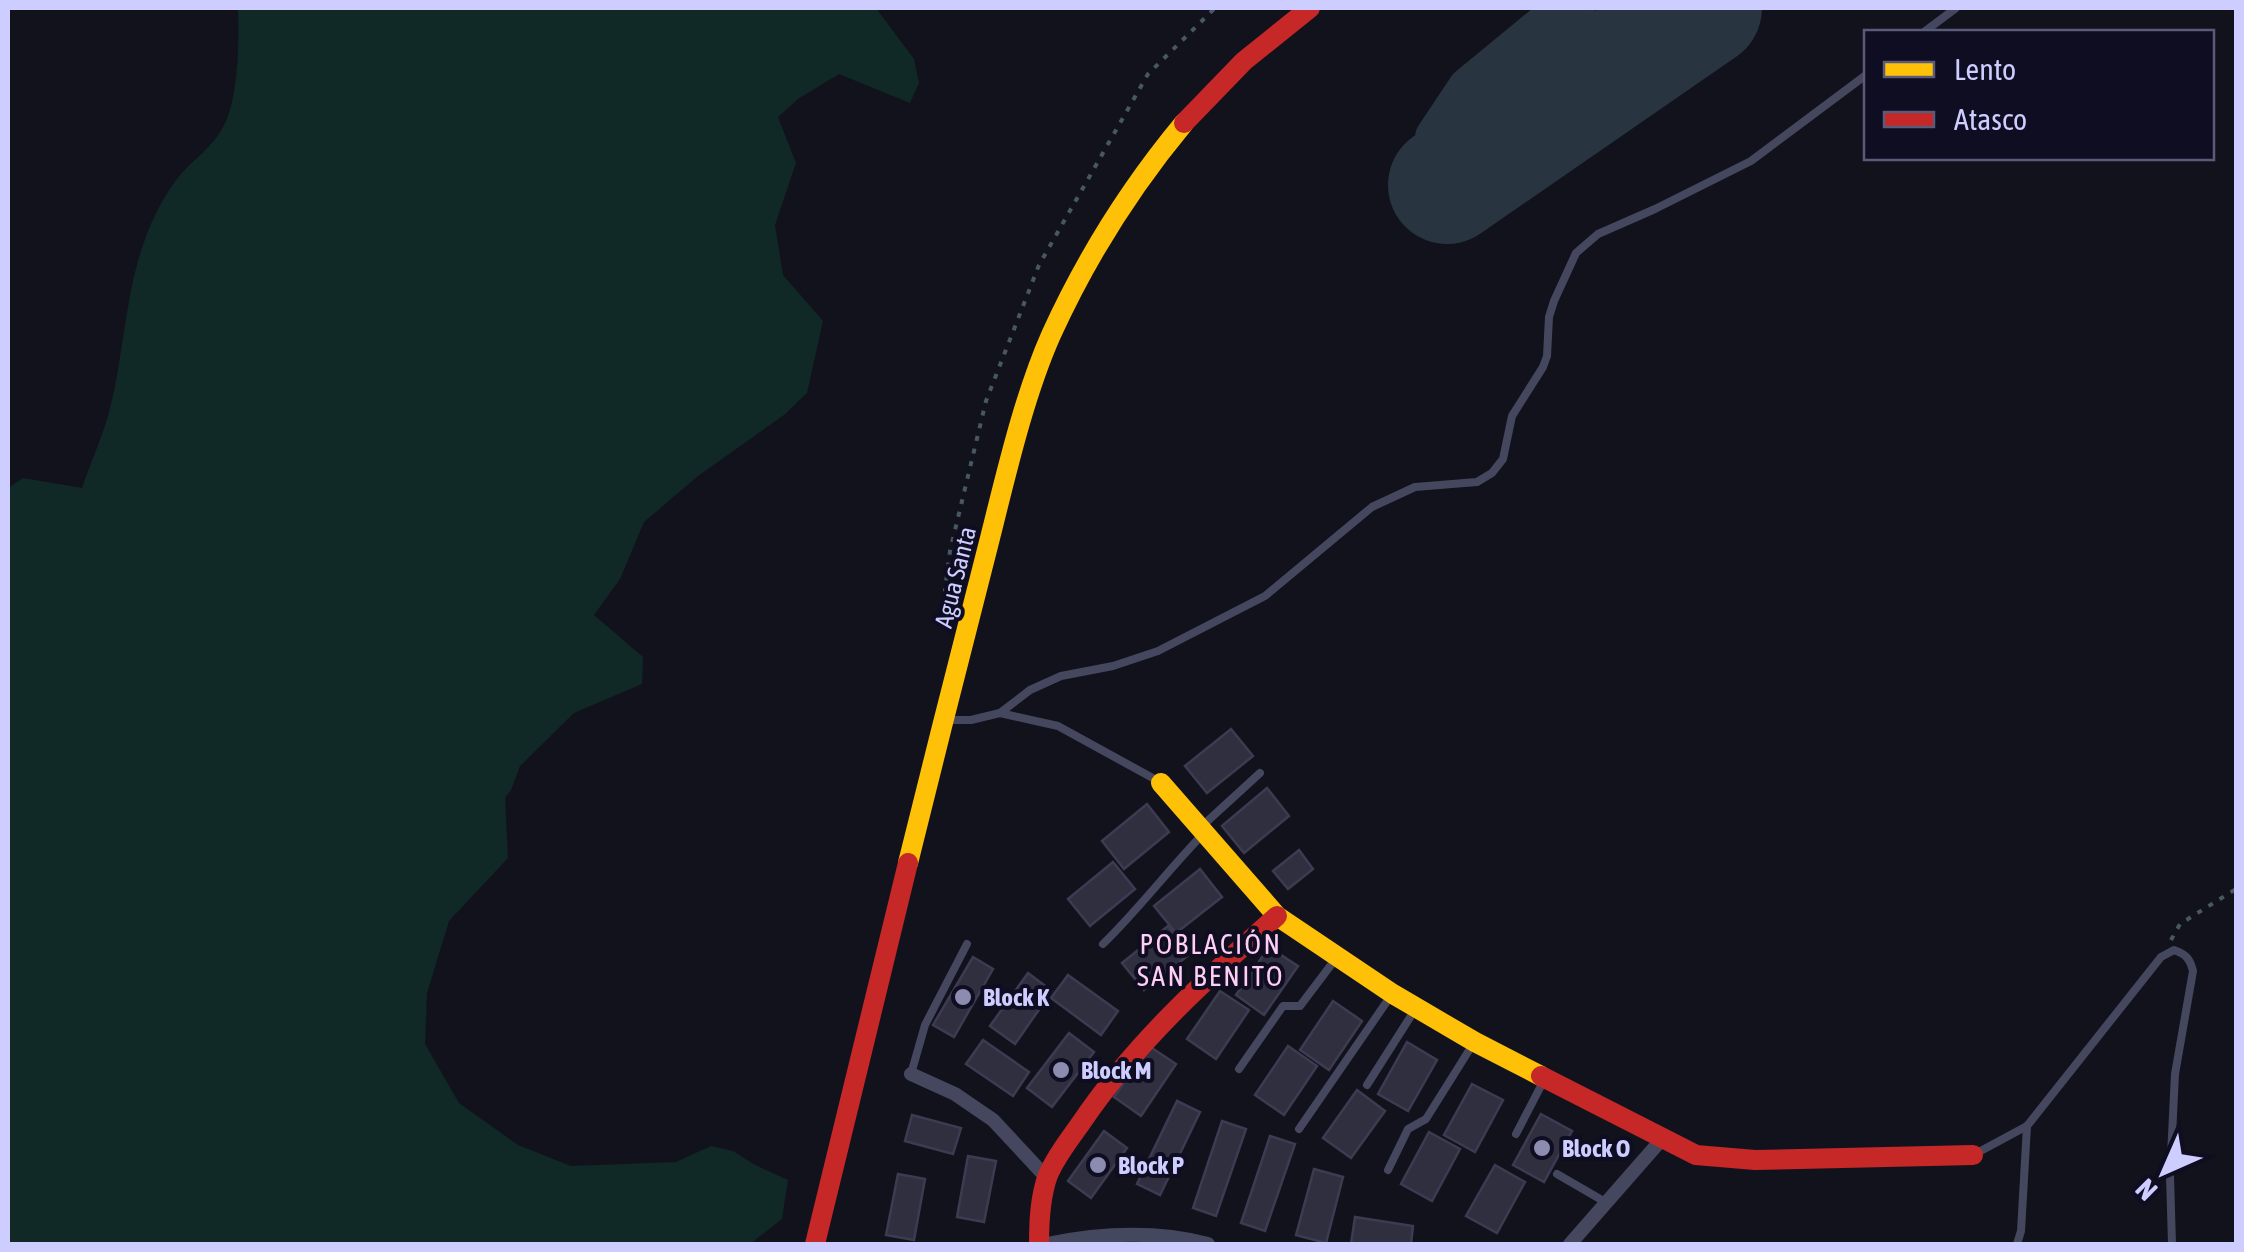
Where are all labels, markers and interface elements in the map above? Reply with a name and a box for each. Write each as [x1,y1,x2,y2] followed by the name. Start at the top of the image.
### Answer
[1864,30,2214,160] legend
[1954,52,2016,86] text: Lento
[1954,102,2027,136] text: Atasco
[929,524,981,630] street label: Agua Santa
[1137,928,1285,992] district label: POBLACIÓN SAN BENITO
[983,983,1050,1011] place label: Block K
[952,986,974,1008] marker: Block K
[1081,1056,1151,1084] place label: Block M
[1050,1059,1072,1081] marker: Block M
[2114,1122,2214,1222] north arrow
[1562,1134,1630,1162] place label: Block O
[1531,1137,1553,1159] marker: Block O
[1118,1151,1184,1179] place label: Block P
[1087,1154,1109,1176] marker: Block P
[2129,1173,2163,1207] text: N

